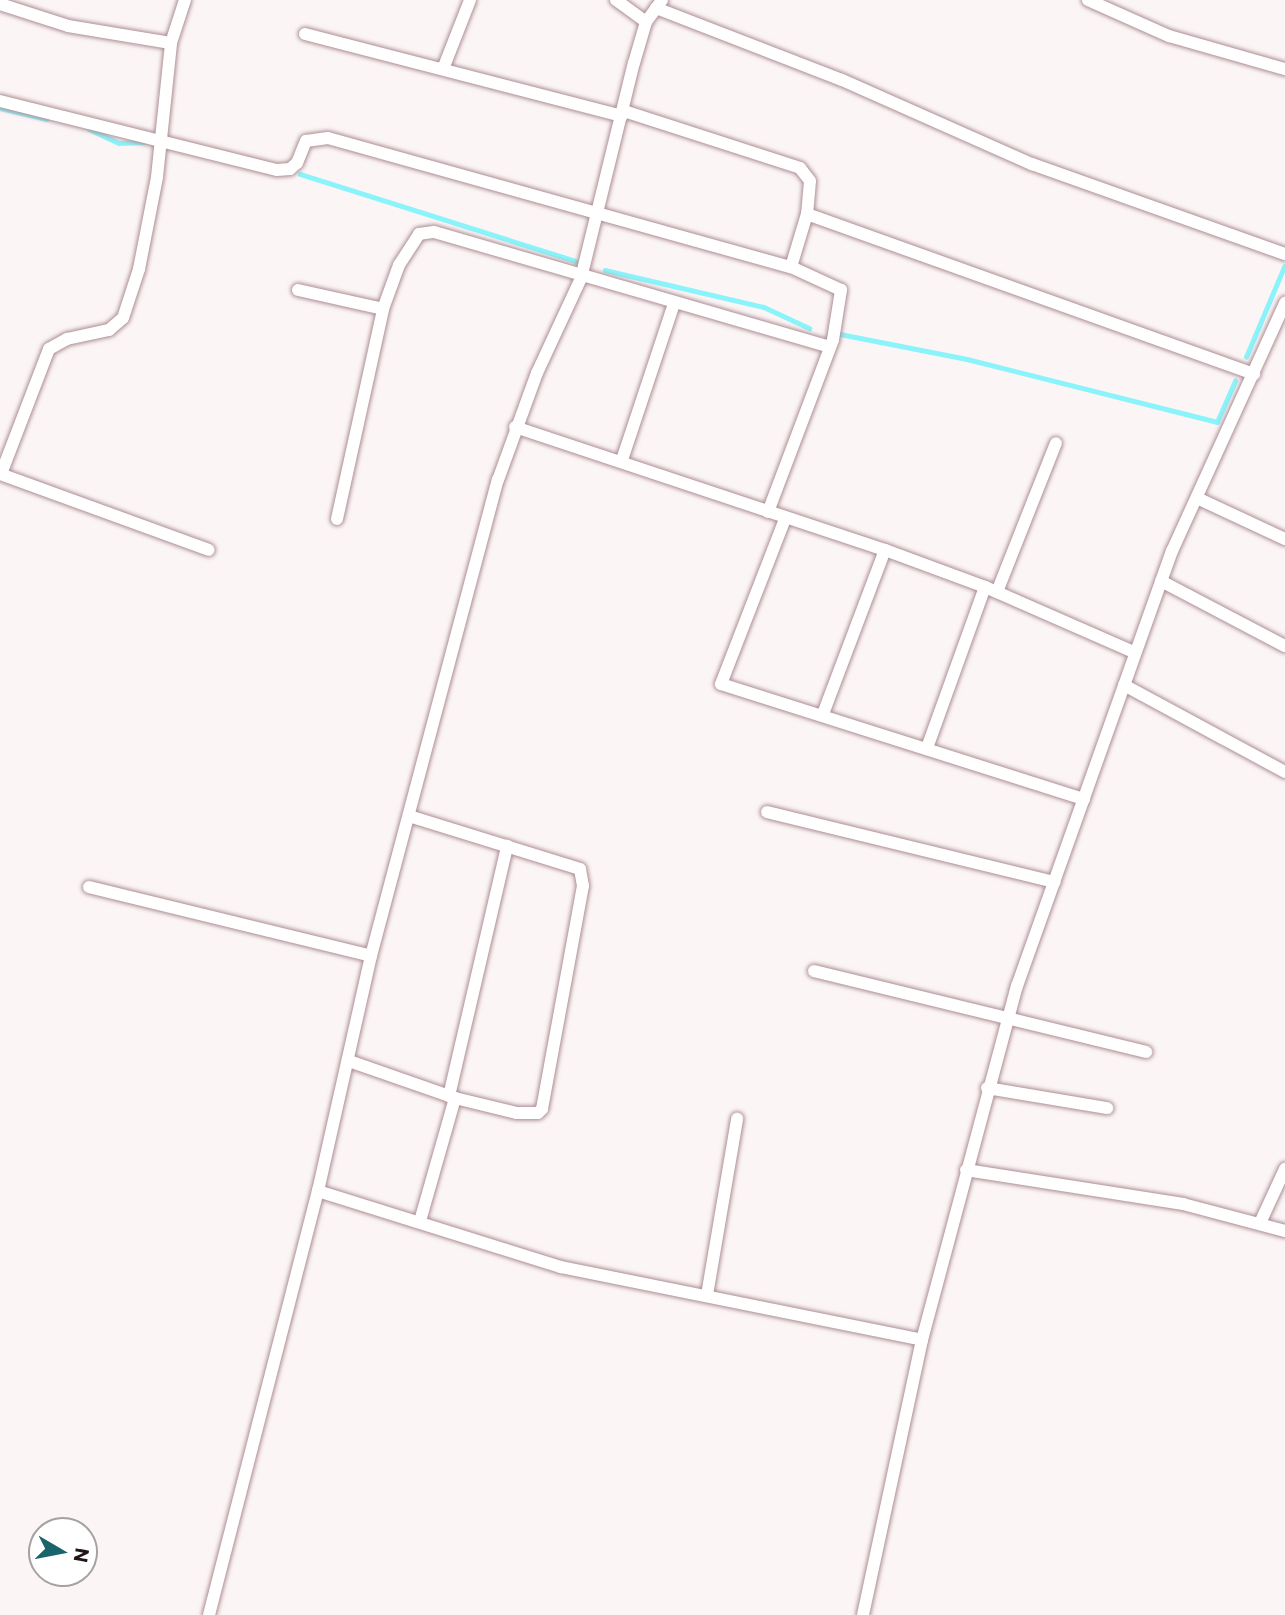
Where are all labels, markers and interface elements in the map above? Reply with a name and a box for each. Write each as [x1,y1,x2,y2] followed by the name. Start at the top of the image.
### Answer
[28,1517,98,1587] north arrow
[70,1546,95,1564] text: N

